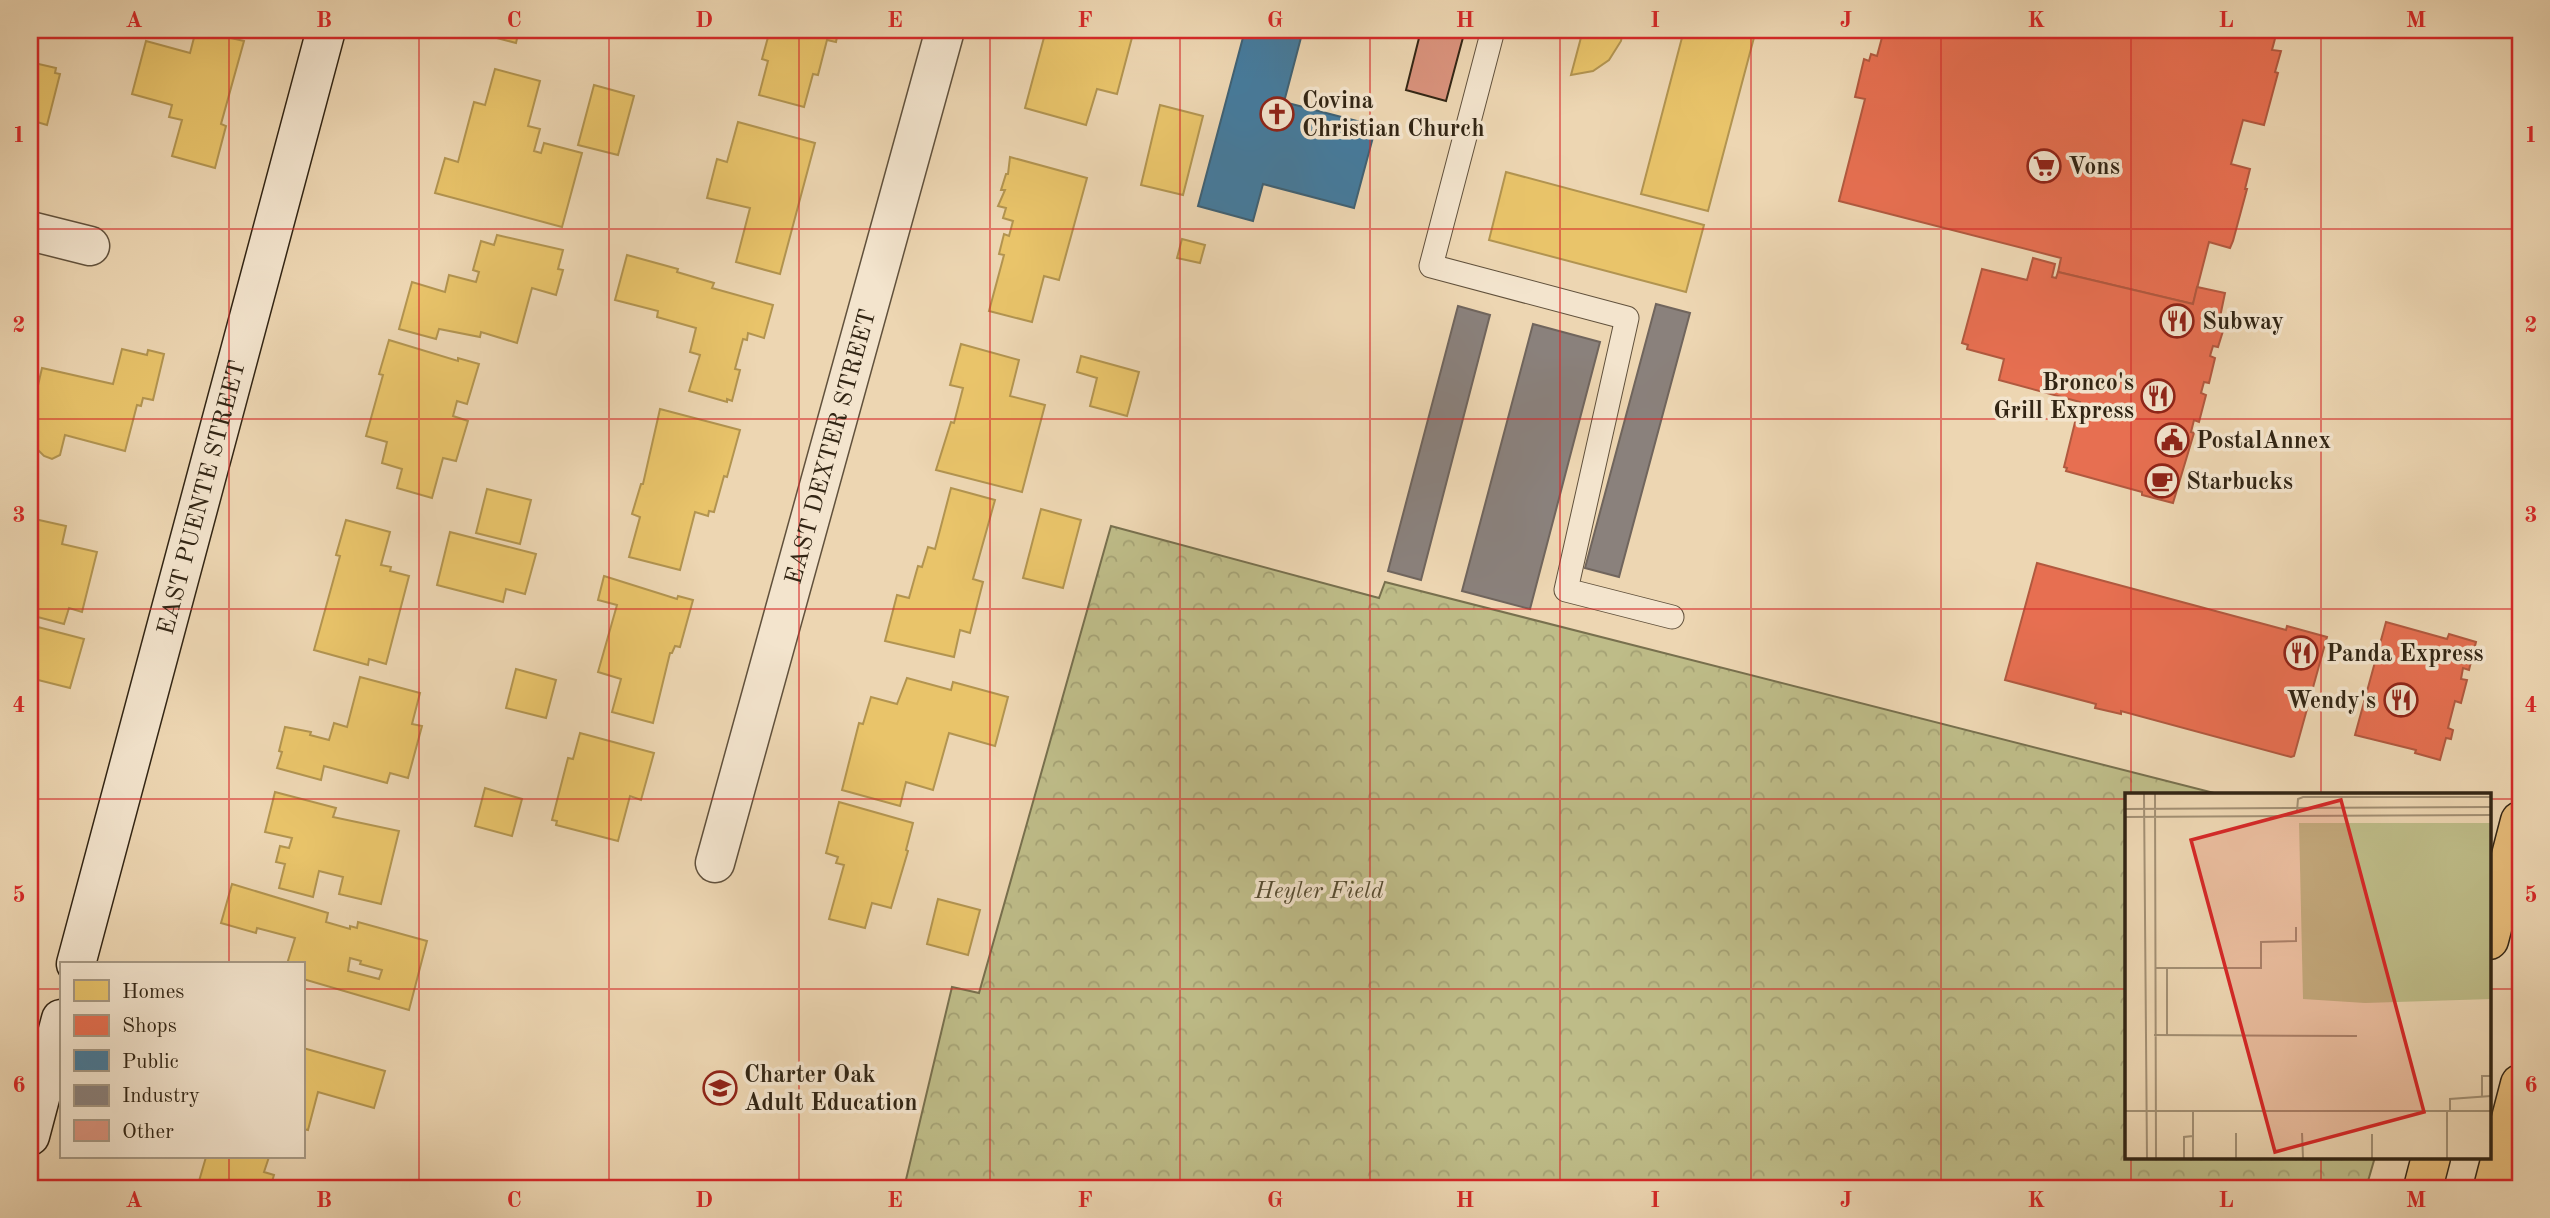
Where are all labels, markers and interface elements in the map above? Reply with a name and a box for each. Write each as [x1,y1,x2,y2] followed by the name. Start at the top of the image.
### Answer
[125,9,143,32] text: A
[316,9,332,32] text: B
[506,9,522,32] text: C
[695,9,713,32] text: D
[887,9,903,32] text: E
[1077,9,1093,32] text: F
[1267,9,1283,32] text: G
[1456,9,1474,32] text: H
[1650,9,1660,32] text: I
[1840,9,1852,32] text: J
[2027,9,2045,32] text: K
[2218,9,2234,32] text: L
[2406,9,2426,32] text: M
[1302,90,1485,142] place label: Covina Christian Church
[1258,95,1296,133] church icon: Covina Christian Church
[12,124,26,147] text: 1
[2524,124,2538,147] text: 1
[2025,147,2063,185] supermarket icon: Vons
[2068,156,2120,180] place label: Vons
[2158,302,2196,340] restaurant icon: Subway
[783,307,881,587] street label: EAST DEXTER STREET
[2202,311,2284,335] place label: Subway
[12,314,26,337] text: 2
[2524,314,2538,337] text: 2
[155,358,251,638] street label: EAST PUENTE STREET
[1993,372,2134,424] place label: Bronco's Grill Express
[2139,377,2177,415] restaurant icon: Bronco's Grill Express
[2153,421,2191,459] public building icon: PostalAnnex
[2196,430,2331,454] place label: PostalAnnex
[2143,462,2181,500] cafe icon: Starbucks
[2186,471,2293,495] place label: Starbucks
[12,504,26,527] text: 3
[2524,504,2538,527] text: 3
[2282,634,2320,672] restaurant icon: Panda Express
[2326,643,2484,667] place label: Panda Express
[2382,681,2420,719] restaurant icon: Wendy's
[2286,690,2376,714] place label: Wendy's
[12,694,26,717] text: 4
[2524,694,2538,717] text: 4
[2125,793,2490,1158] inset map
[1253,880,1384,904] park label: Heyler Field
[12,884,26,907] text: 5
[2524,884,2538,907] text: 5
[60,962,304,1158] legend
[122,982,184,1003] text: Homes
[122,1016,177,1037] text: Shops
[122,1052,179,1073] text: Public
[744,1064,918,1116] place label: Charter Oak Adult Education
[701,1069,739,1107] school or university icon: Charter Oak Adult Education
[12,1074,26,1097] text: 6
[2524,1074,2538,1097] text: 6
[122,1086,200,1107] text: Industry
[122,1122,174,1143] text: Other
[125,1189,143,1212] text: A
[316,1189,332,1212] text: B
[506,1189,522,1212] text: C
[695,1189,713,1212] text: D
[887,1189,903,1212] text: E
[1077,1189,1093,1212] text: F
[1267,1189,1283,1212] text: G
[1456,1189,1474,1212] text: H
[1650,1189,1660,1212] text: I
[1840,1189,1852,1212] text: J
[2027,1189,2045,1212] text: K
[2218,1189,2234,1212] text: L
[2406,1189,2426,1212] text: M

